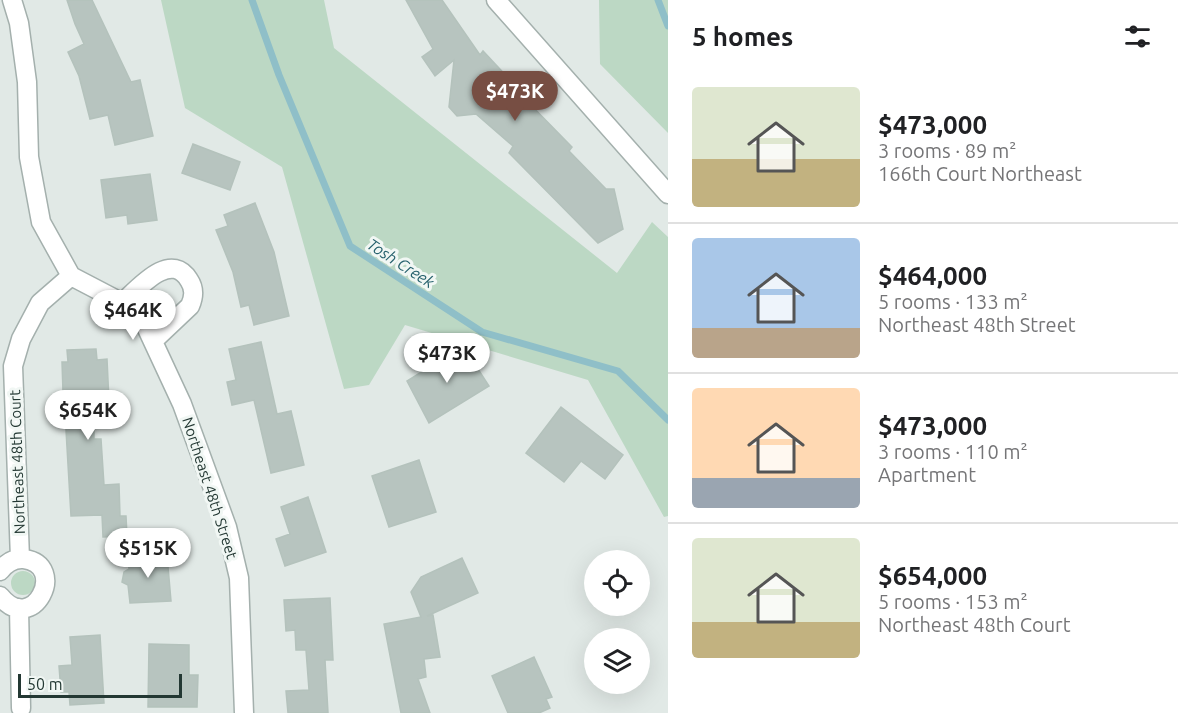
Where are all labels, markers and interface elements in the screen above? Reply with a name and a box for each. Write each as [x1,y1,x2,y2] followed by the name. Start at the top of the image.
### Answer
[1121,20,1154,53] icon: filters
[692,22,793,51] text: 5 homes
[473,71,557,122] pin: $473K
[486,79,544,102] text: $473K
[878,110,987,139] text: $473,000
[740,111,812,183] icon: home
[878,139,1016,162] text: 3 rooms · 89 m²
[878,162,1082,185] text: 166th Court Northeast
[364,235,438,292] water label: Tosh Creek
[878,261,987,290] text: $464,000
[740,262,812,334] icon: home
[91,290,175,341] pin: $464K
[878,290,1028,313] text: 5 rooms · 133 m²
[104,298,162,321] text: $464K
[878,313,1076,336] text: Northeast 48th Street
[405,333,489,384] pin: $473K
[418,341,476,364] text: $473K
[6,389,28,534] street label: Northeast 48th Court
[46,390,130,441] pin: $654K
[59,398,117,421] text: $654K
[878,411,987,440] text: $473,000
[740,412,812,484] icon: home
[179,415,241,561] street label: Northeast 48th Street
[878,440,1028,463] text: 3 rooms · 110 m²
[878,463,976,486] text: Apartment
[106,528,190,579] pin: $515K
[119,536,177,559] text: $515K
[584,550,650,694] map controls
[584,550,650,616] button: locate
[878,561,987,590] text: $654,000
[740,562,812,634] icon: home
[878,590,1028,613] text: 5 rooms · 153 m²
[878,613,1071,636] text: Northeast 48th Court
[584,628,650,694] button: layers
[18,671,182,698] scale bar
[27,675,63,693] text: 50 m

